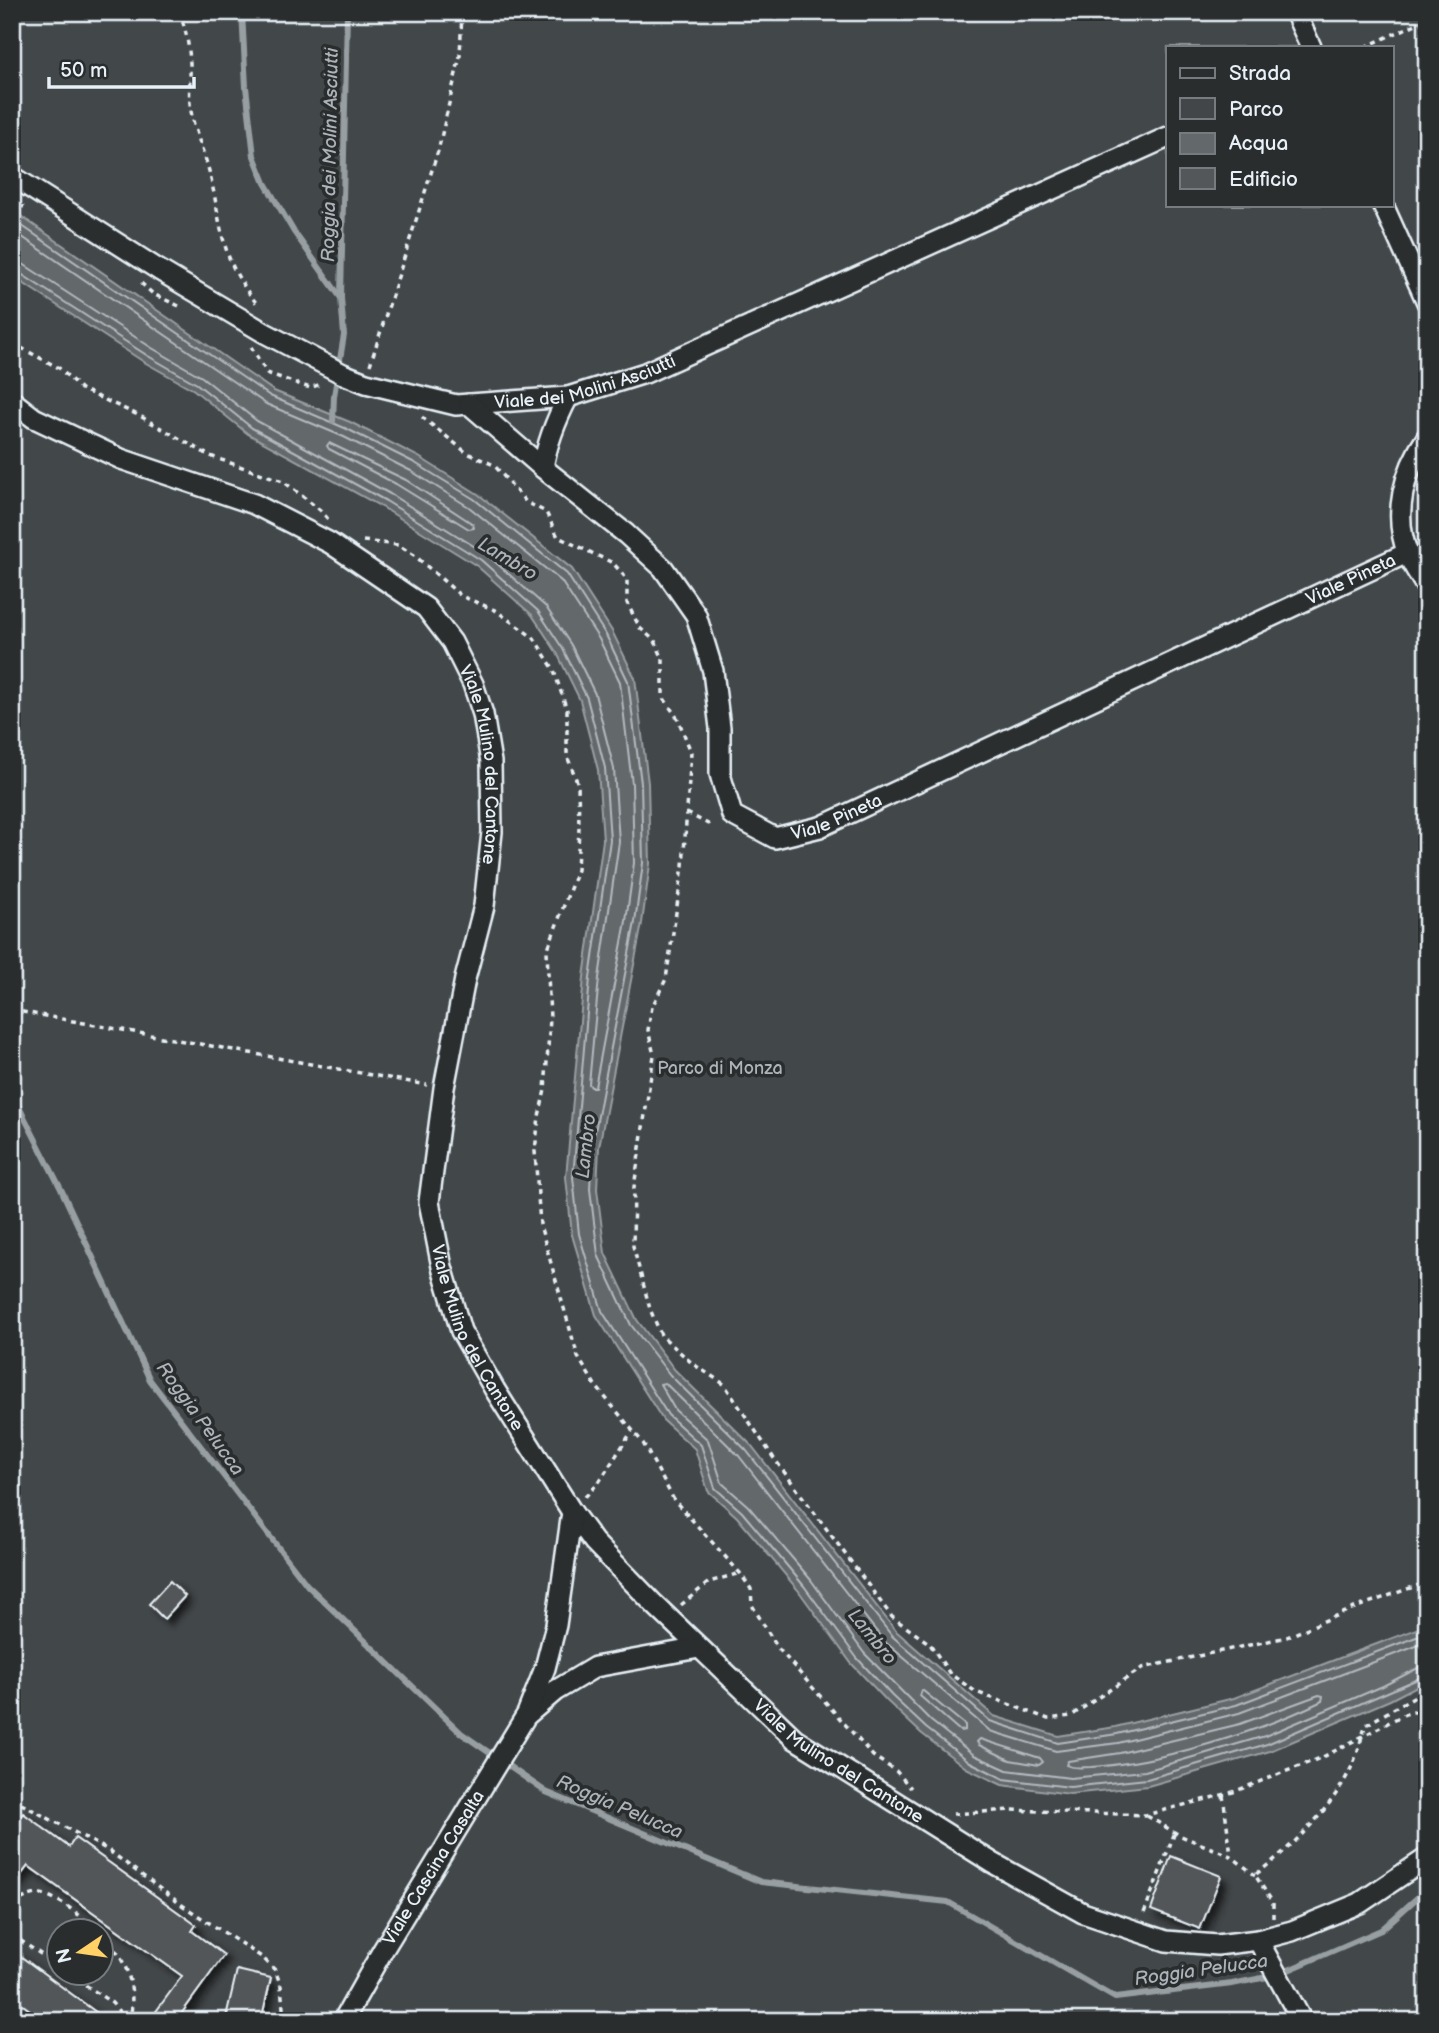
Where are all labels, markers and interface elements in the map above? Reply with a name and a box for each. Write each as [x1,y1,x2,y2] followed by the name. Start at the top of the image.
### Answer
[49,46,194,90] scale bar
[1166,46,1394,206] legend
[317,47,344,262] water label: Roggia dei Molini Asciutti
[60,58,107,83] text: 50 m
[1229,61,1291,86] text: Strada
[1229,97,1284,122] text: Parco
[1229,131,1288,156] text: Acqua
[1229,167,1298,192] text: Edificio
[494,351,679,413] street label: Viale dei Molini Asciutti
[473,533,541,586] water label: Lambro
[1303,550,1399,610] street label: Viale Pineta
[454,662,502,866] street label: Viale Mulino del Cantone
[789,790,885,845] street label: Viale Pineta
[657,1058,783,1079] park label: Parco di Monza
[572,1113,601,1180] water label: Lambro
[427,1243,528,1435] street label: Viale Mulino del Cantone
[151,1358,249,1480] water label: Roggia Pelucca
[842,1604,901,1669] water label: Lambro
[749,1695,928,1828] street label: Viale Mulino del Cantone
[553,1770,686,1844] water label: Roggia Pelucca
[379,1787,489,1949] street label: Viale Cascina Casalta
[46,1918,116,1988] north arrow
[52,1946,78,1965] text: N
[1133,1950,1270,1991] water label: Roggia Pelucca

